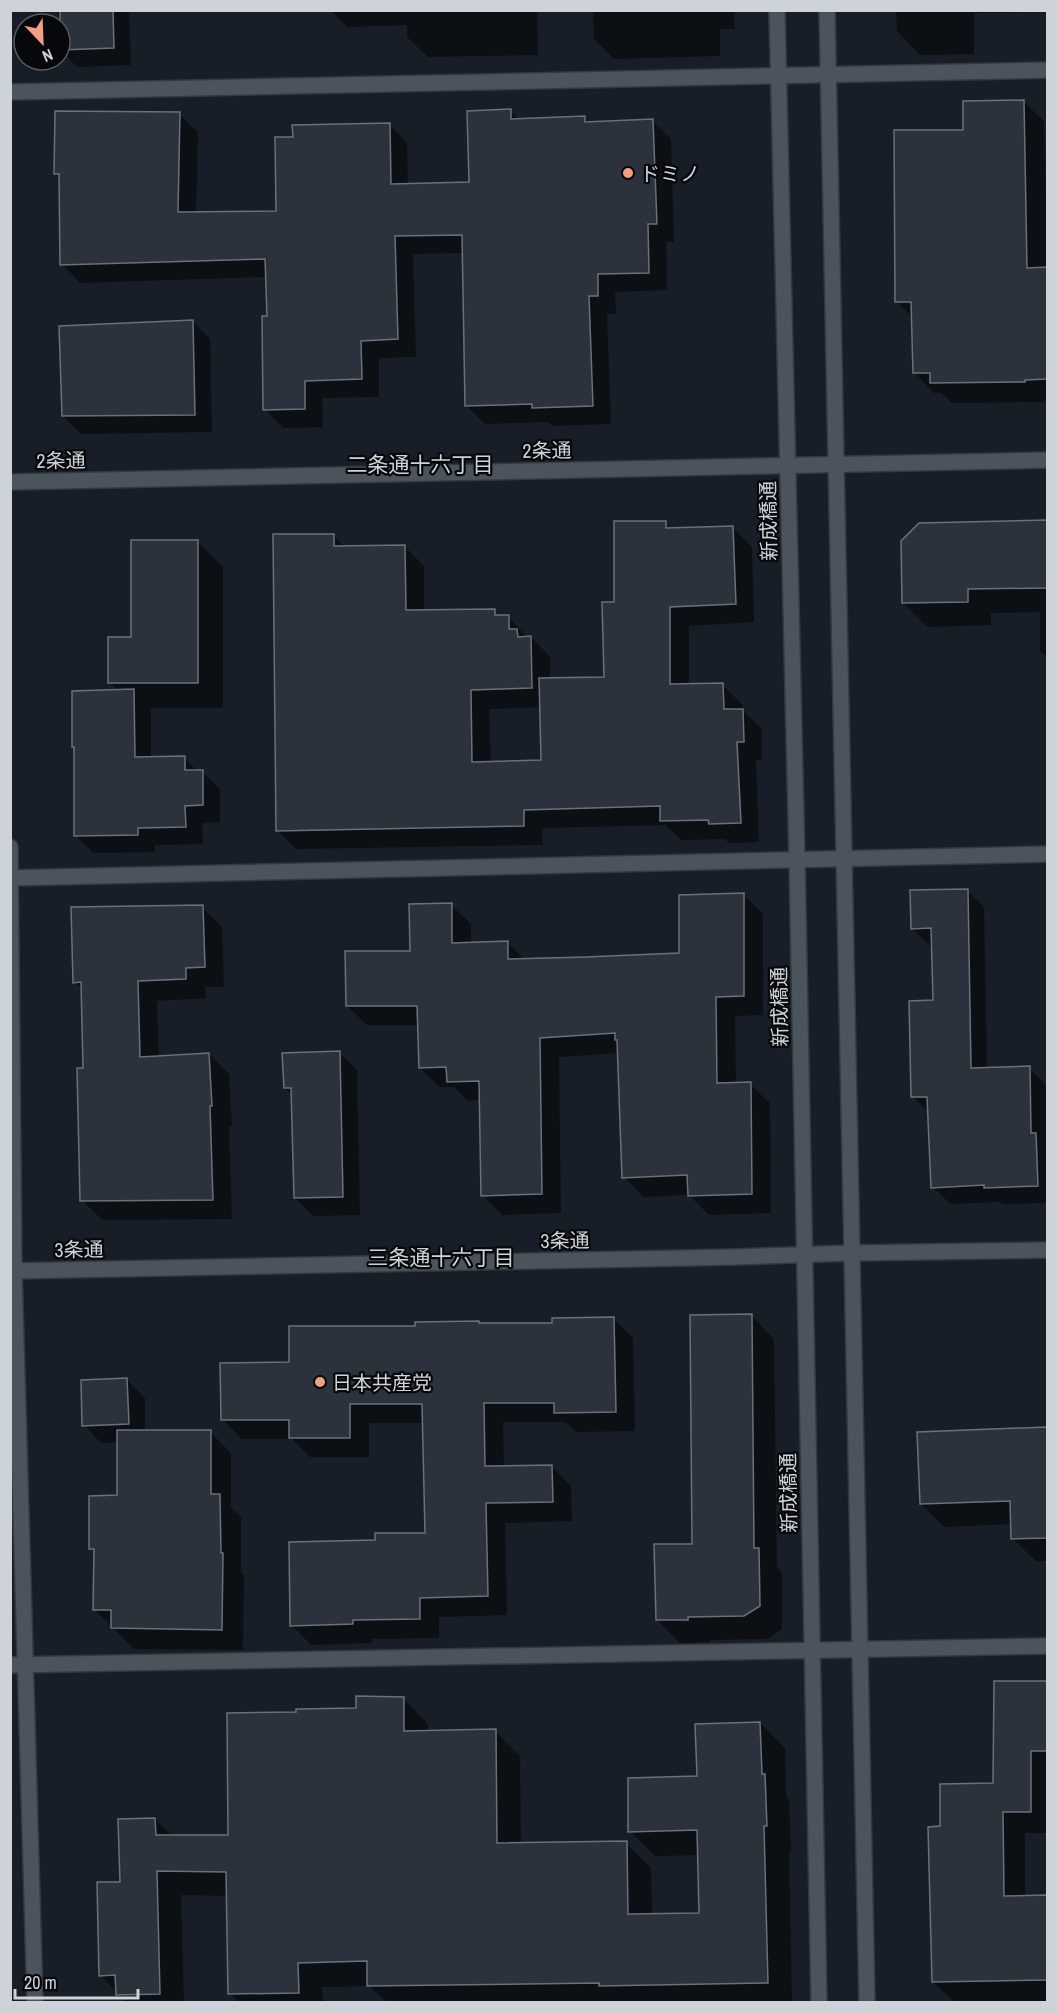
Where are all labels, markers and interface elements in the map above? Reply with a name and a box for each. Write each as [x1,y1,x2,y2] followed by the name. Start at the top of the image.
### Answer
[12,12,72,72] north arrow
[39,44,57,68] text: N
[640,160,700,187] place label: ドミノ
[621,166,635,180] marker: ドミノ
[522,436,572,464] street label: 2条通
[36,446,86,474] street label: 2条通
[347,450,494,479] district label: 二条通十六丁目
[754,481,782,561] street label: 新成橋通
[765,967,793,1047] street label: 新成橋通
[540,1226,590,1254] street label: 3条通
[54,1235,104,1263] street label: 3条通
[368,1243,515,1272] district label: 三条通十六丁目
[332,1369,432,1396] place label: 日本共産党
[313,1375,327,1389] marker: 日本共産党
[774,1453,802,1533] street label: 新成橋通
[15,1962,138,2000] scale bar
[24,1970,57,1995] text: 20 m

